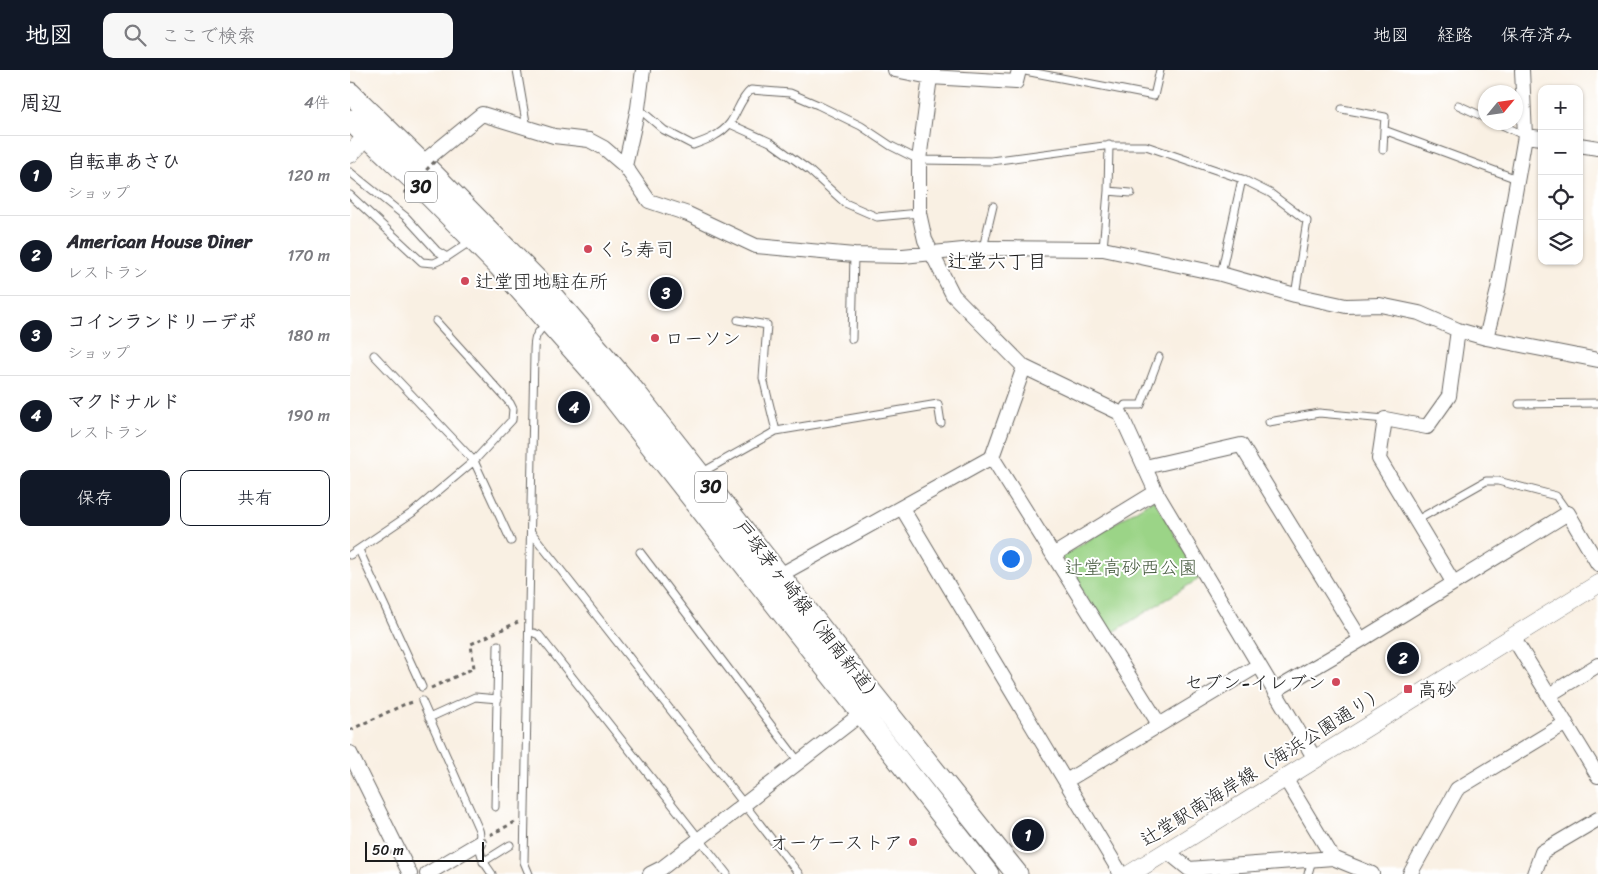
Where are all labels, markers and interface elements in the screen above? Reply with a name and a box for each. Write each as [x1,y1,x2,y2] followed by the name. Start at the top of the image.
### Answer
[103,13,453,58] search box
[25,14,73,56] text: 地図
[161,19,256,52] text: ここで検索
[1373,19,1409,51] text: 地図
[1437,19,1473,51] text: 経路
[1501,19,1573,51] text: 保存済み
[121,21,149,49] icon: search
[20,84,62,122] text: 周辺
[1478,85,1523,130] north arrow
[1538,85,1583,265] map controls
[1538,85,1583,130] button: +
[304,88,330,117] text: 4件
[1538,130,1583,175] button: −
[67,145,180,178] text: 自転車あさひ
[33,161,39,190] text: 1
[287,161,330,190] text: 120 m
[405,171,437,202] road number: 30
[1538,175,1583,220] button: locate
[67,178,130,207] text: ショップ
[1538,220,1583,265] button: layers
[67,225,252,258] text: American House Diner
[598,233,674,266] place label: くら寿司
[31,241,41,270] text: 2
[287,241,330,270] text: 170 m
[582,243,594,255] marker: くら寿司
[947,244,1047,279] district label: 辻堂六丁目
[67,258,148,287] text: レストラン
[475,265,608,298] place label: 辻堂団地駐在所
[650,274,682,312] pin: 3
[459,275,471,287] marker: 辻堂団地駐在所
[67,305,257,338] text: コインランドリーデポ
[32,321,40,350] text: 3
[287,321,330,350] text: 180 m
[665,322,741,355] place label: ローソン
[649,332,661,344] marker: ローソン
[67,338,130,367] text: ショップ
[67,385,180,418] text: マクドナルド
[558,388,590,426] pin: 4
[31,401,41,430] text: 4
[287,401,330,430] text: 190 m
[67,418,148,447] text: レストラン
[20,470,170,526] button: 保存
[180,470,330,526] button: 共有
[695,472,727,502] road number: 30
[726,512,892,712] street label: 戸塚茅ヶ崎線（湘南新道）
[998,546,1024,572] your location
[1064,551,1198,584] park label: 辻堂高砂西公園
[1387,639,1419,677] pin: 2
[1184,666,1326,699] place label: セブン-イレブン
[1418,673,1456,706] place label: 高砂
[1133,676,1393,856] street label: 辻堂駅南海岸線（海浜公園通り）
[1330,676,1342,688] marker: セブン-イレブン
[1402,683,1414,695] marker: 高砂
[1012,816,1044,854] pin: 1
[770,826,903,859] place label: オーケーストア
[907,836,919,848] marker: オーケーストア
[372,838,404,863] text: 50 m
[365,839,484,862] scale bar

